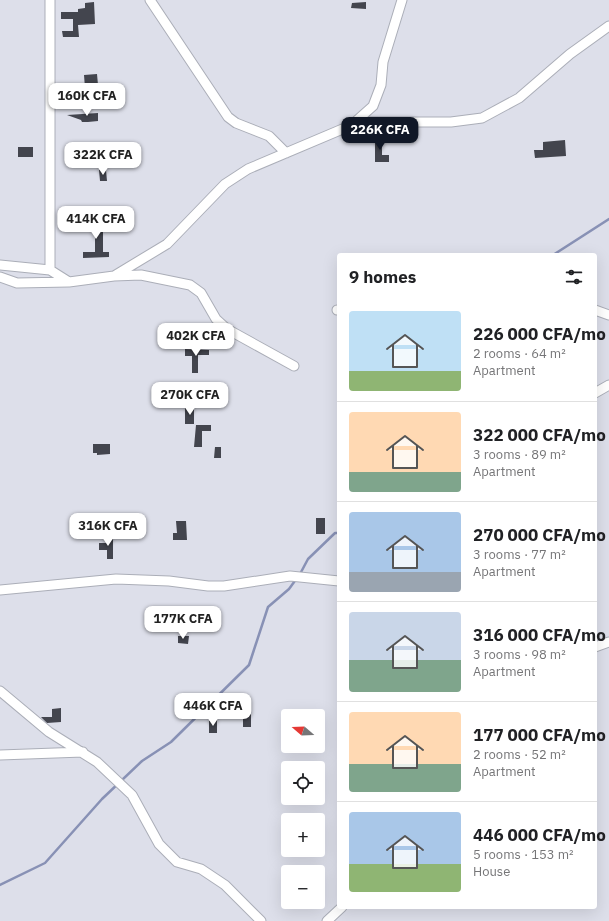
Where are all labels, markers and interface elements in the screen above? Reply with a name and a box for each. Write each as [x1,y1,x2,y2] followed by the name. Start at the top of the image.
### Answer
[46,83,128,117] pin: 160K CFA
[57,87,117,104] text: 160K CFA
[339,117,421,151] pin: 226K CFA
[350,121,410,138] text: 226K CFA
[62,142,144,176] pin: 322K CFA
[73,146,133,163] text: 322K CFA
[55,206,137,240] pin: 414K CFA
[66,210,126,227] text: 414K CFA
[349,266,416,288] text: 9 homes
[563,266,585,288] icon: filters
[155,323,237,357] pin: 402K CFA
[473,323,606,345] text: 226 000 CFA/mo
[166,327,226,344] text: 402K CFA
[381,327,429,375] icon: home
[473,345,566,362] text: 2 rooms · 64 m²
[473,362,536,379] text: Apartment
[149,382,231,416] pin: 270K CFA
[160,386,220,403] text: 270K CFA
[473,424,606,446] text: 322 000 CFA/mo
[381,428,429,476] icon: home
[473,446,566,463] text: 3 rooms · 89 m²
[473,463,536,480] text: Apartment
[67,513,149,547] pin: 316K CFA
[78,517,138,534] text: 316K CFA
[473,524,606,546] text: 270 000 CFA/mo
[381,528,429,576] icon: home
[473,546,566,563] text: 3 rooms · 77 m²
[473,563,536,580] text: Apartment
[142,606,224,640] pin: 177K CFA
[153,610,213,627] text: 177K CFA
[473,624,606,646] text: 316 000 CFA/mo
[381,628,429,676] icon: home
[473,646,566,663] text: 3 rooms · 98 m²
[473,663,536,680] text: Apartment
[172,693,254,727] pin: 446K CFA
[183,697,243,714] text: 446K CFA
[281,709,325,753] north arrow
[281,709,325,909] map controls
[473,724,606,746] text: 177 000 CFA/mo
[381,728,429,776] icon: home
[473,746,566,763] text: 2 rooms · 52 m²
[281,761,325,805] button: locate
[473,763,536,780] text: Apartment
[281,813,325,857] button: +
[473,824,606,846] text: 446 000 CFA/mo
[381,828,429,876] icon: home
[473,846,574,863] text: 5 rooms · 153 m²
[473,863,510,880] text: House
[281,865,325,909] button: −

